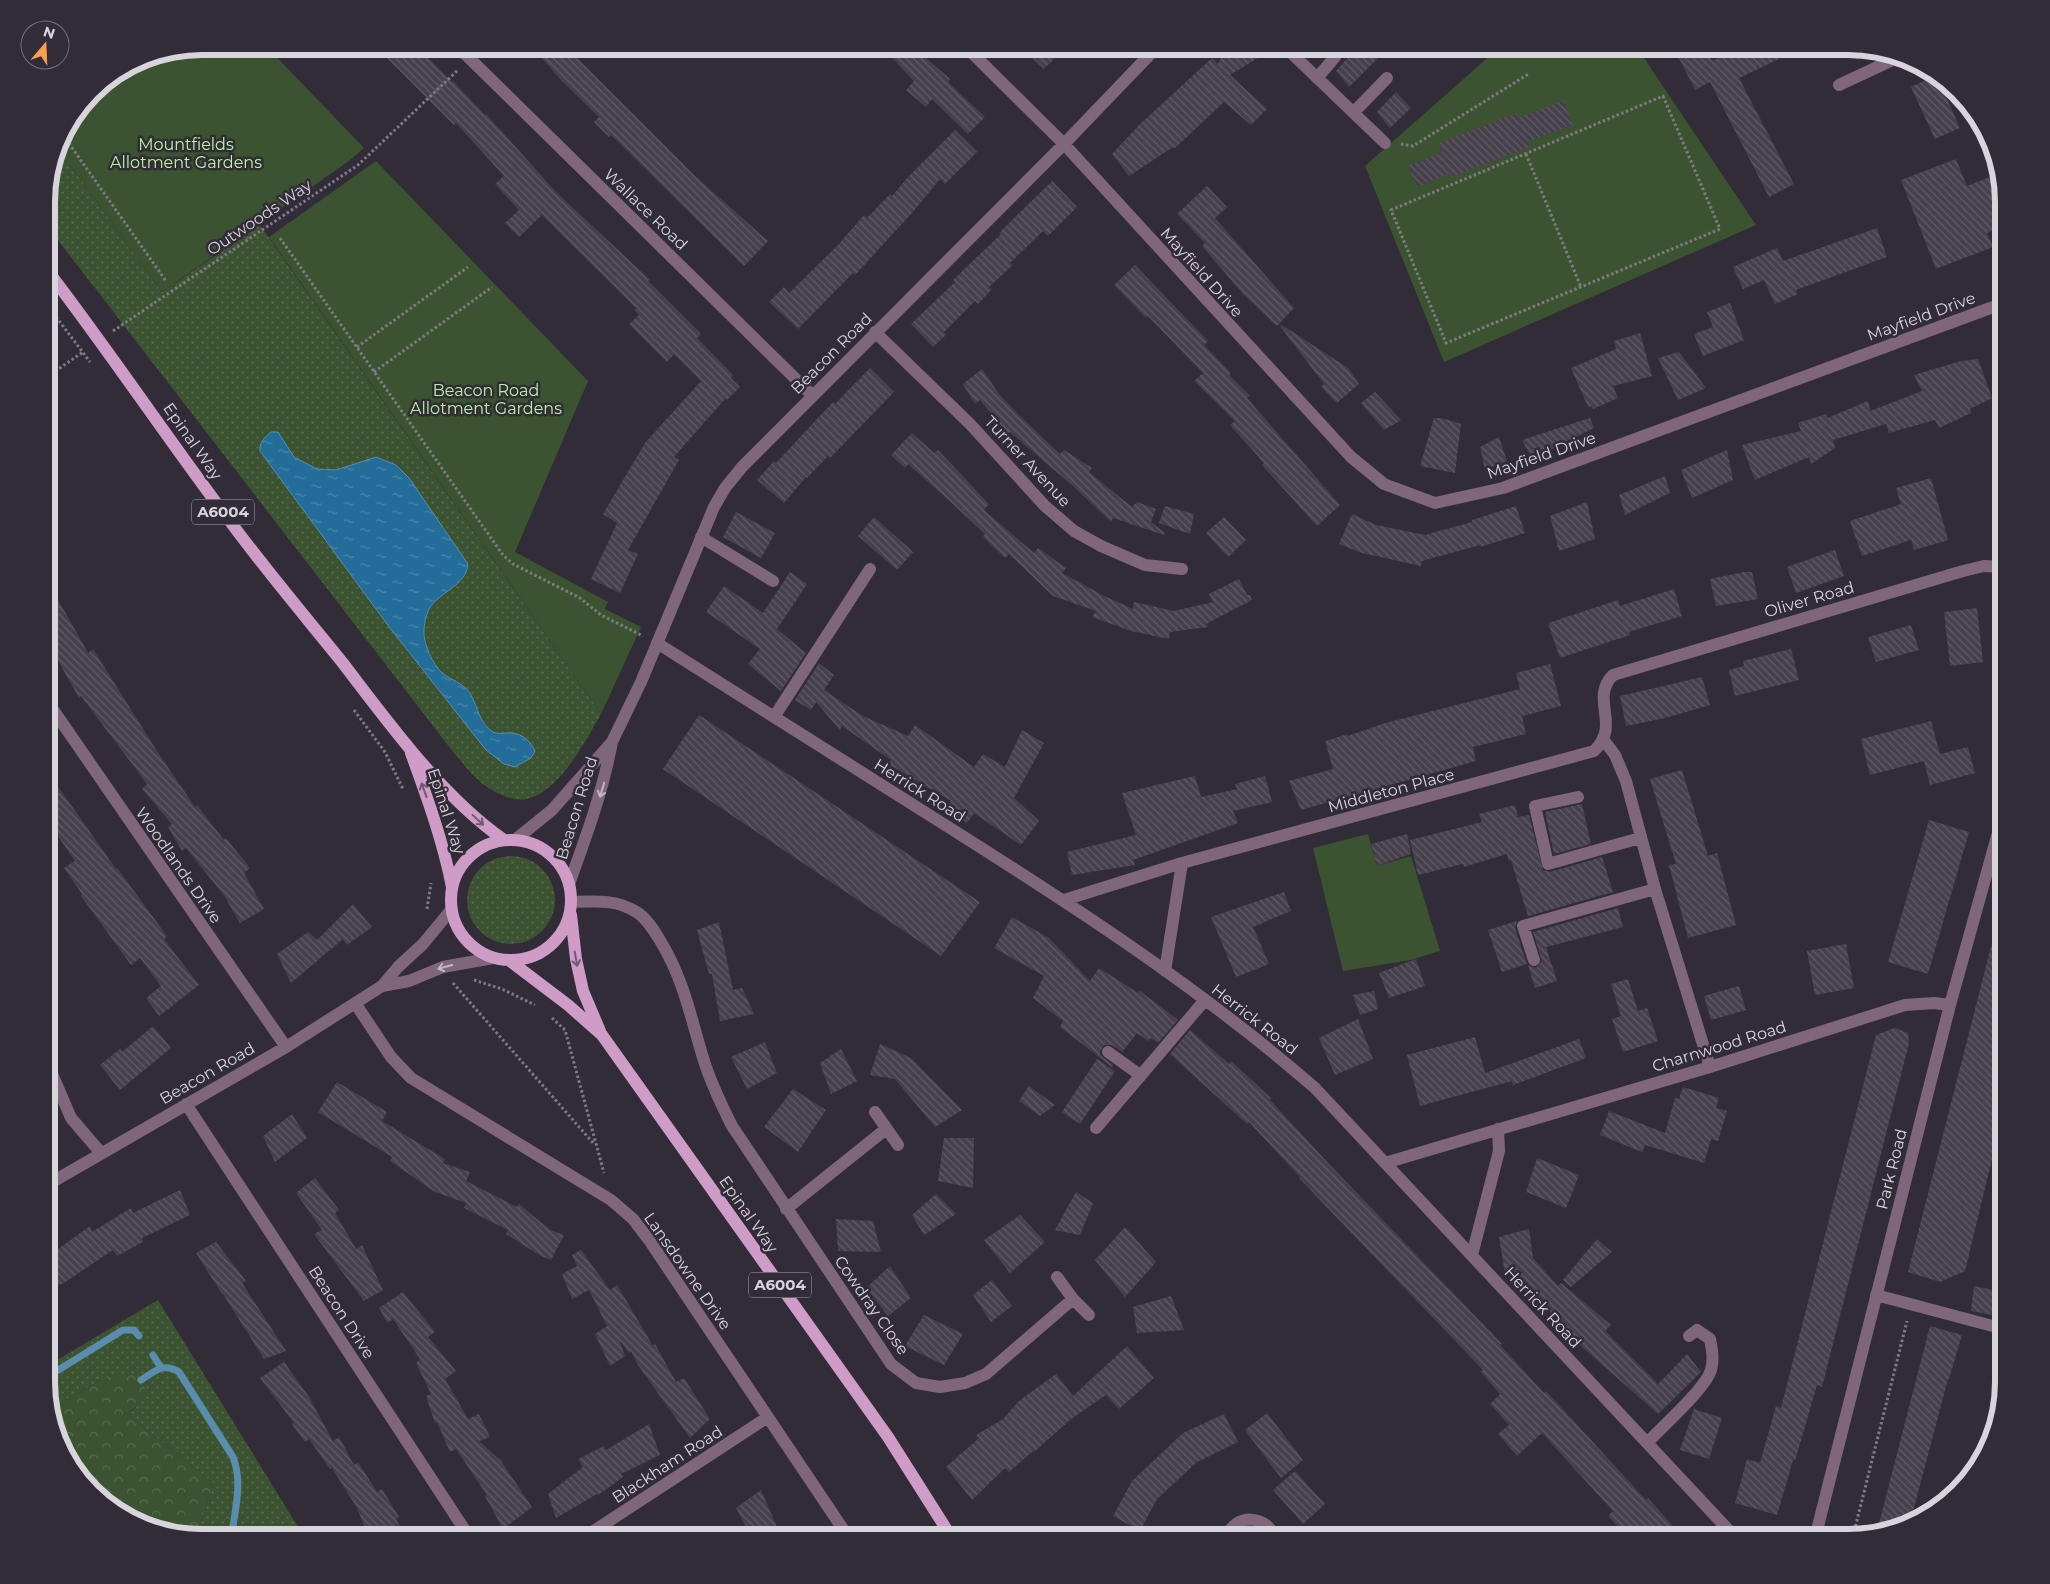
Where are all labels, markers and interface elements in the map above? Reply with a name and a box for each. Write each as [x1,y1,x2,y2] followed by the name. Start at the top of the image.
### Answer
[20,20,70,70] north arrow
[41,22,58,43] text: N
[110,135,262,172] park label: Mountfields Allotment Gardens
[600,165,691,254] street label: Wallace Road
[203,175,315,259] street label: Outwoods Way
[1156,224,1247,321] street label: Mayfield Drive
[1864,288,1978,345] street label: Mayfield Drive
[787,309,876,398] street label: Beacon Road
[410,381,562,418] park label: Beacon Road Allotment Gardens
[159,399,226,484] street label: Epinal Way
[981,412,1075,511] street label: Turner Avenue
[1484,428,1598,483] street label: Mayfield Drive
[192,500,254,524] road number: A6004
[1762,578,1856,621] street label: Oliver Road
[552,754,601,862] street label: Beacon Road
[871,755,969,826] street label: Herrick Road
[1326,764,1456,817] street label: Middleton Place
[424,766,469,857] street label: Epinal Way
[597,781,607,797] one-way arrow
[419,782,428,798] one-way arrow
[131,804,226,927] street label: Woodlands Drive
[472,814,484,826] one-way arrow
[572,951,582,967] one-way arrow
[438,963,454,972] one-way arrow
[1208,980,1302,1059] street label: Herrick Road
[1650,1017,1789,1076] street label: Charnwood Road
[156,1039,258,1108] street label: Beacon Road
[1872,1127,1911,1211] street label: Park Road
[715,1172,782,1257] street label: Epinal Way
[640,1209,735,1334] street label: Lansdowne Drive
[830,1252,913,1358] street label: Cowdray Close
[305,1262,379,1362] street label: Beacon Drive
[1500,1263,1585,1352] street label: Herrick Road
[749,1272,811,1298] road number: A6004
[609,1422,726,1507] street label: Blackham Road

